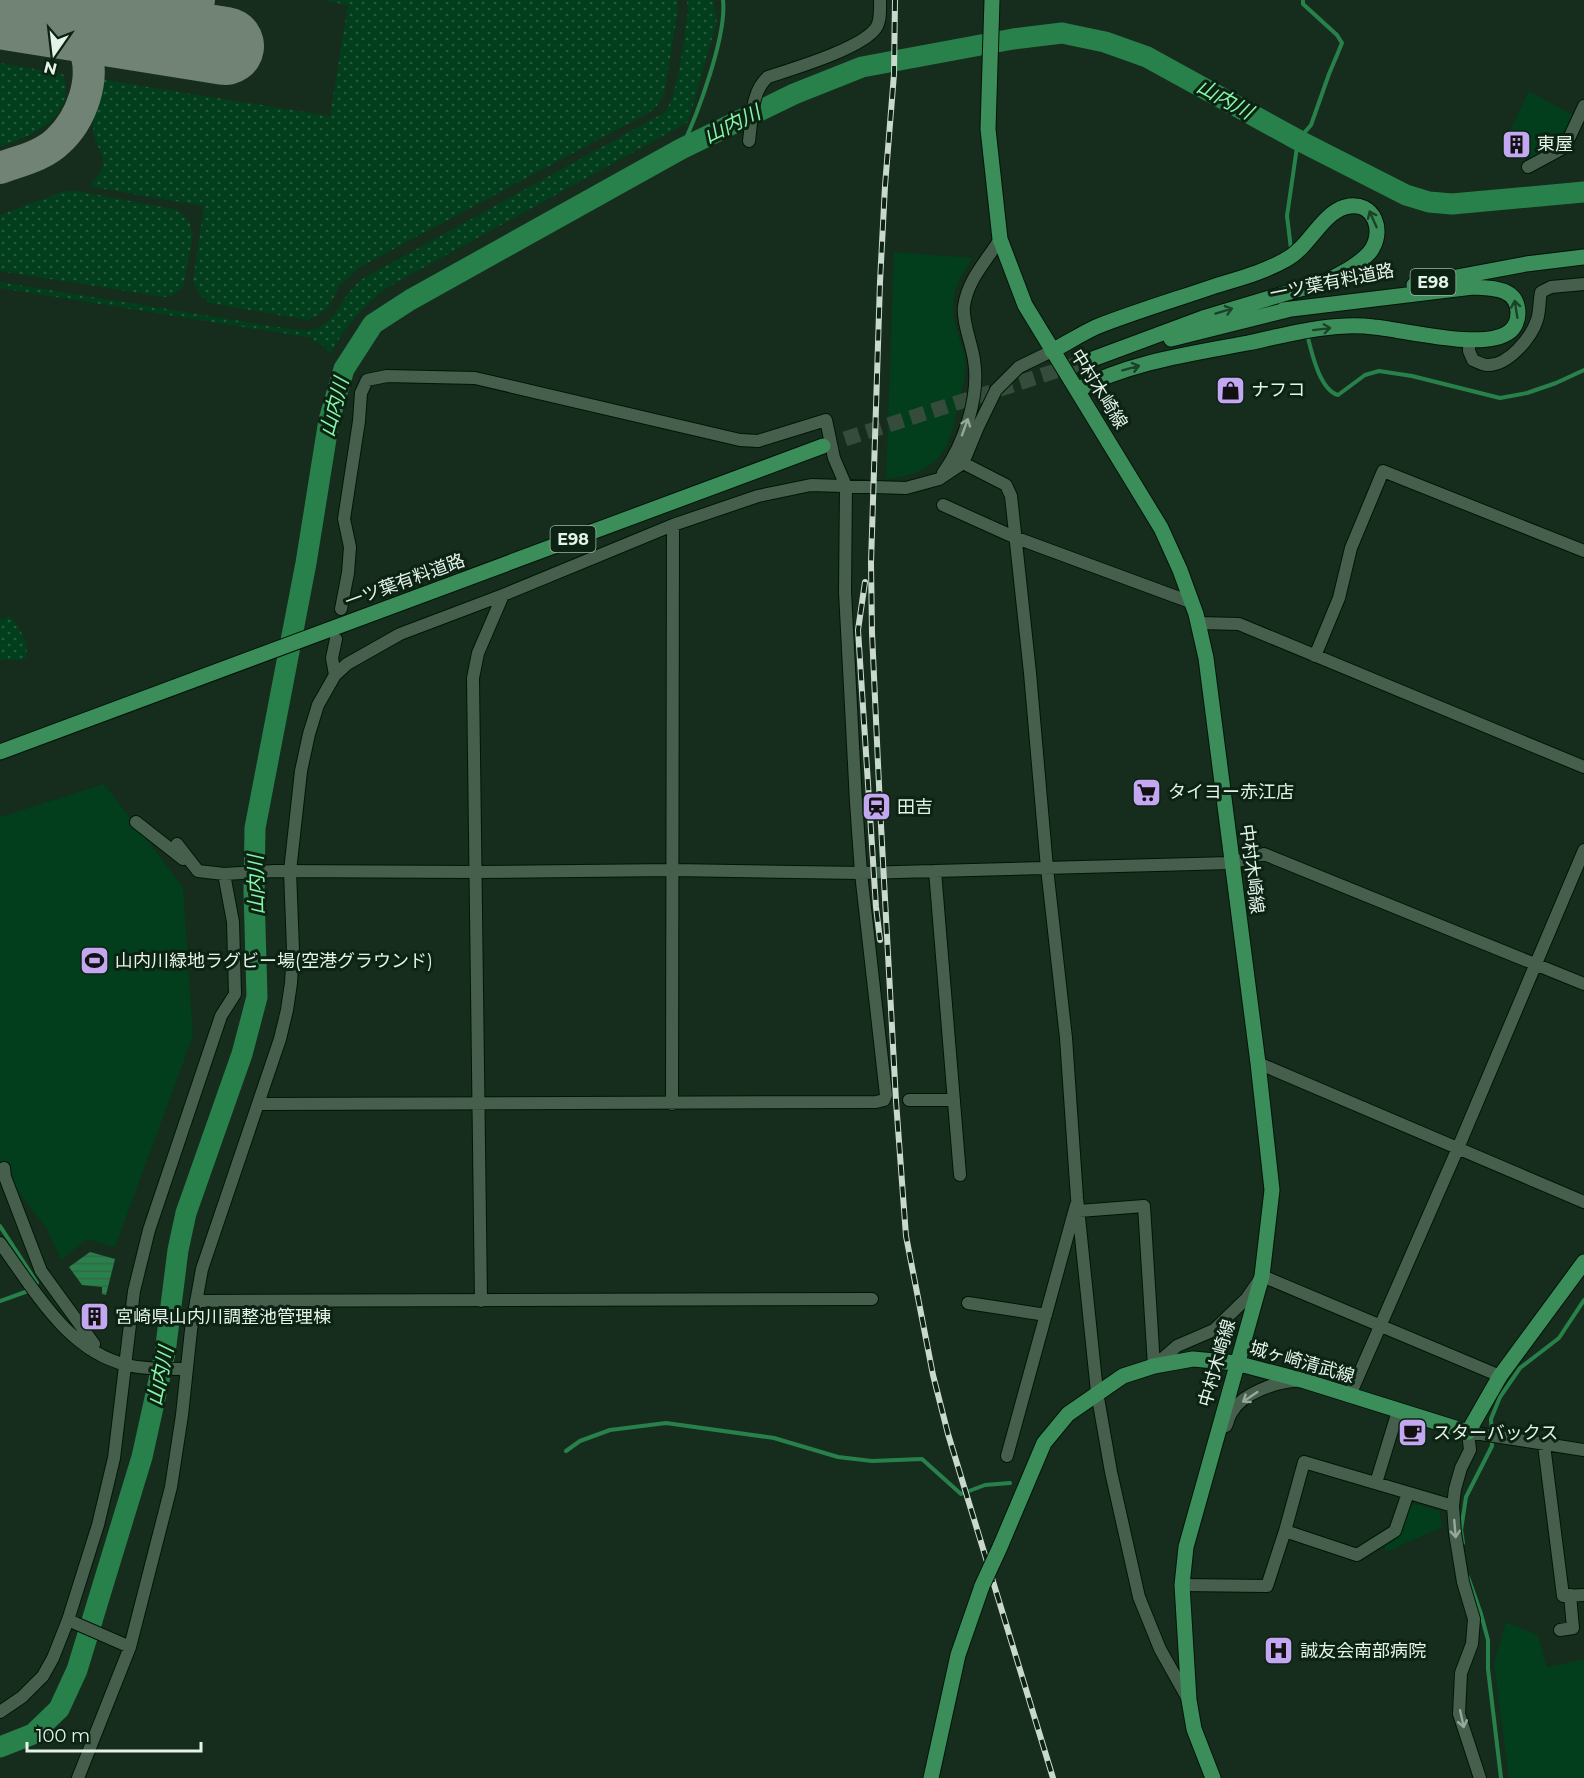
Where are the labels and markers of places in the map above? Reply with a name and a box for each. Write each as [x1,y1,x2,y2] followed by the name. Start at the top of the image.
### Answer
[1500,128,1532,160] building icon: 東屋
[1537,133,1573,155] place label: 東屋
[1214,374,1246,406] shop icon: ナフコ
[1251,379,1305,401] place label: ナフコ
[1131,776,1163,808] supermarket icon: タイヨー赤江店
[1168,781,1294,803] place label: タイヨー赤江店
[860,791,892,823] station icon: 田吉
[897,796,933,818] place label: 田吉
[78,945,110,977] sports icon: 山内川緑地ラグビー場(空港グラウンド)
[115,950,433,972] place label: 山内川緑地ラグビー場(空港グラウンド)
[78,1301,110,1333] building icon: 宮崎県山内川調整池管理棟
[115,1306,331,1328] place label: 宮崎県山内川調整池管理棟
[1396,1417,1428,1449] cafe icon: スターバックス
[1433,1422,1558,1444] place label: スターバックス
[1263,1635,1295,1667] hospital icon: 誠友会南部病院
[1300,1640,1426,1662] place label: 誠友会南部病院

